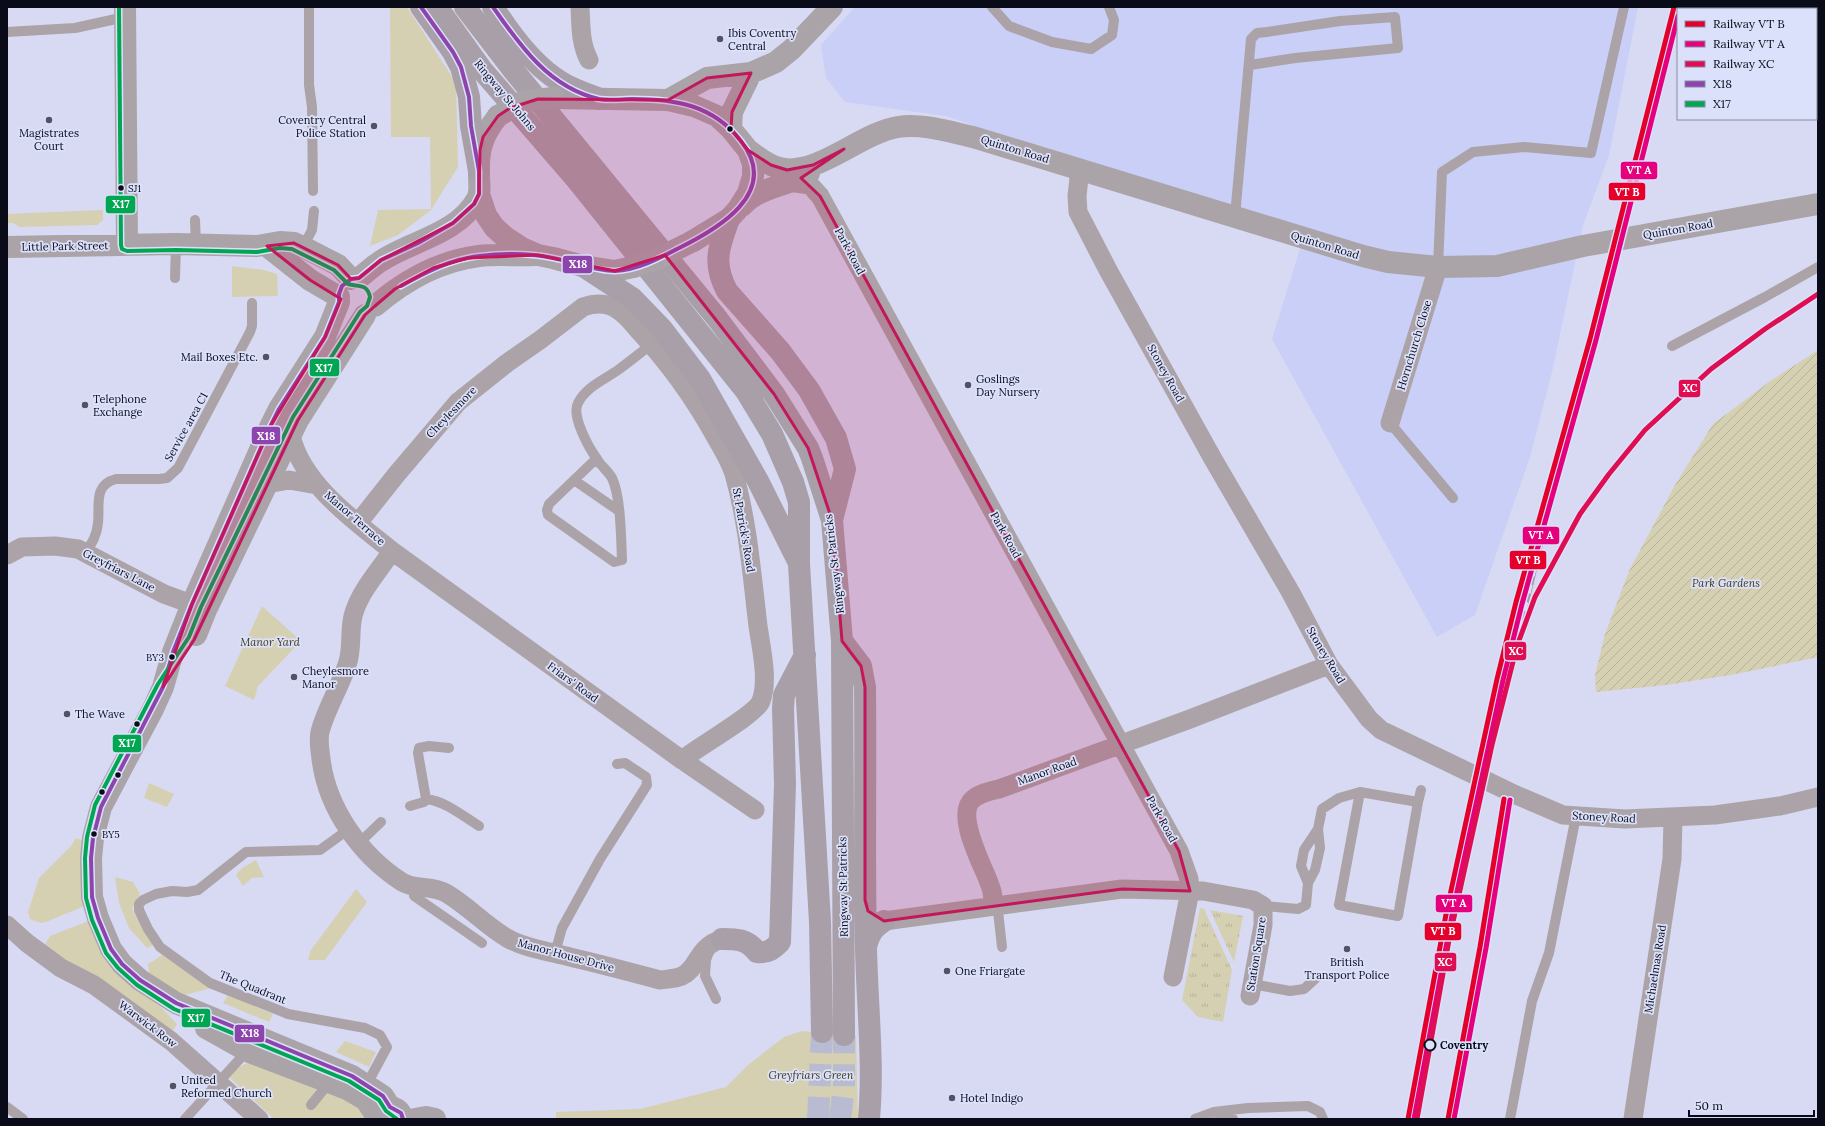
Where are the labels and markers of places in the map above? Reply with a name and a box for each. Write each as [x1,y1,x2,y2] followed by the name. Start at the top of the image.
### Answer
[728,26,796,53] place label: Ibis Coventry Central
[715,34,725,44] marker: Ibis Coventry Central
[278,113,366,140] place label: Coventry Central Police Station
[44,115,54,125] marker: Magistrates Court
[369,121,379,131] marker: Coventry Central Police Station
[725,124,735,134] unlabelled marker
[19,126,79,153] place label: Magistrates Court
[128,182,141,195] place label: SJ1
[116,183,126,193] marker: SJ1
[181,350,258,364] place label: Mail Boxes Etc.
[261,352,271,362] marker: Mail Boxes Etc.
[976,372,1040,399] place label: Goslings Day Nursery
[963,380,973,390] marker: Goslings Day Nursery
[93,392,147,419] place label: Telephone Exchange
[80,400,90,410] marker: Telephone Exchange
[146,651,164,664] place label: BY3
[167,652,177,662] marker: BY3
[302,664,369,691] place label: Cheylesmore Manor
[289,672,299,682] marker: Cheylesmore Manor
[75,707,125,721] place label: The Wave
[62,709,72,719] marker: The Wave
[132,719,142,729] unlabelled marker
[113,770,123,780] unlabelled marker
[97,787,107,797] unlabelled marker
[102,828,120,841] place label: BY5
[89,829,99,839] marker: BY5
[1342,944,1352,954] marker: British Transport Police
[1305,955,1389,982] place label: British Transport Police
[955,964,1025,978] place label: One Friargate
[942,966,952,976] marker: One Friargate
[1423,1038,1437,1052] marker: Coventry
[1440,1038,1489,1052] place label: Coventry
[181,1073,272,1100] place label: United Reformed Church
[168,1081,178,1091] marker: United Reformed Church
[960,1091,1023,1105] place label: Hotel Indigo
[947,1093,957,1103] marker: Hotel Indigo

